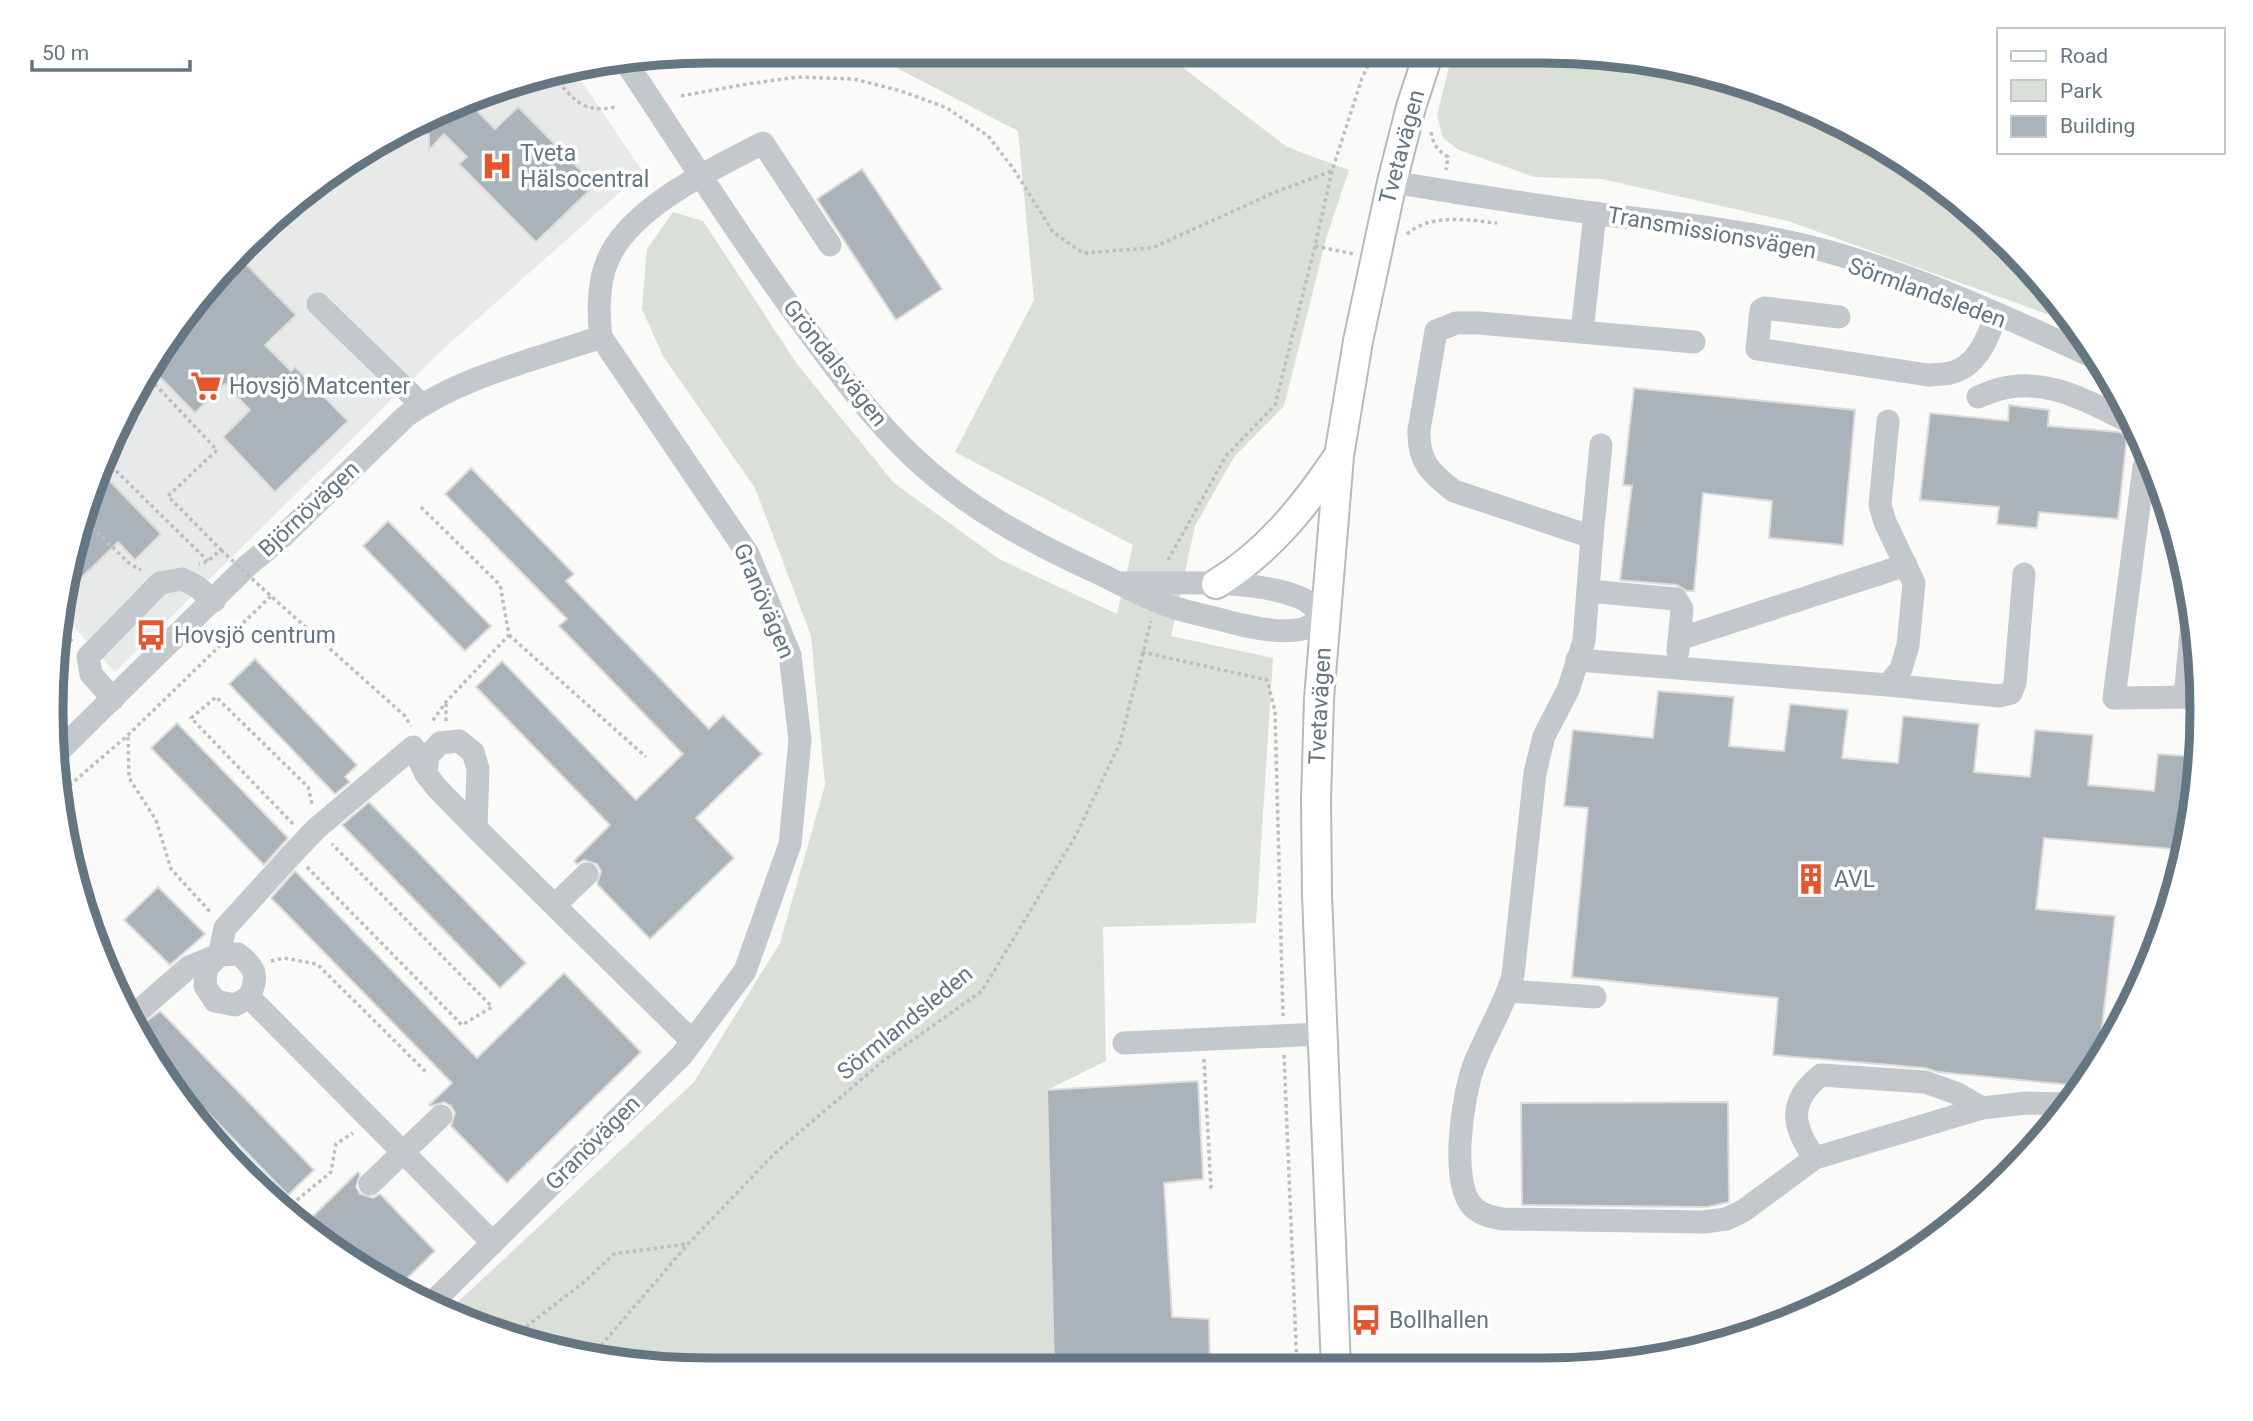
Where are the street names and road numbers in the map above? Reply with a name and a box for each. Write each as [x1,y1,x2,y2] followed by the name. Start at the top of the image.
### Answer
[1374,87,1430,207] street label: Tvetavägen
[1606,201,1818,265] street label: Transmissionsvägen
[1844,252,2010,334] street label: Sörmlandsleden
[777,294,893,432] street label: Gröndalsvägen
[253,456,365,562] street label: Björnövägen
[728,539,800,663] street label: Granövägen
[1303,647,1337,765] street label: Tvetavägen
[832,960,978,1086] street label: Sörmlandsleden
[540,1090,646,1196] street label: Granövägen

